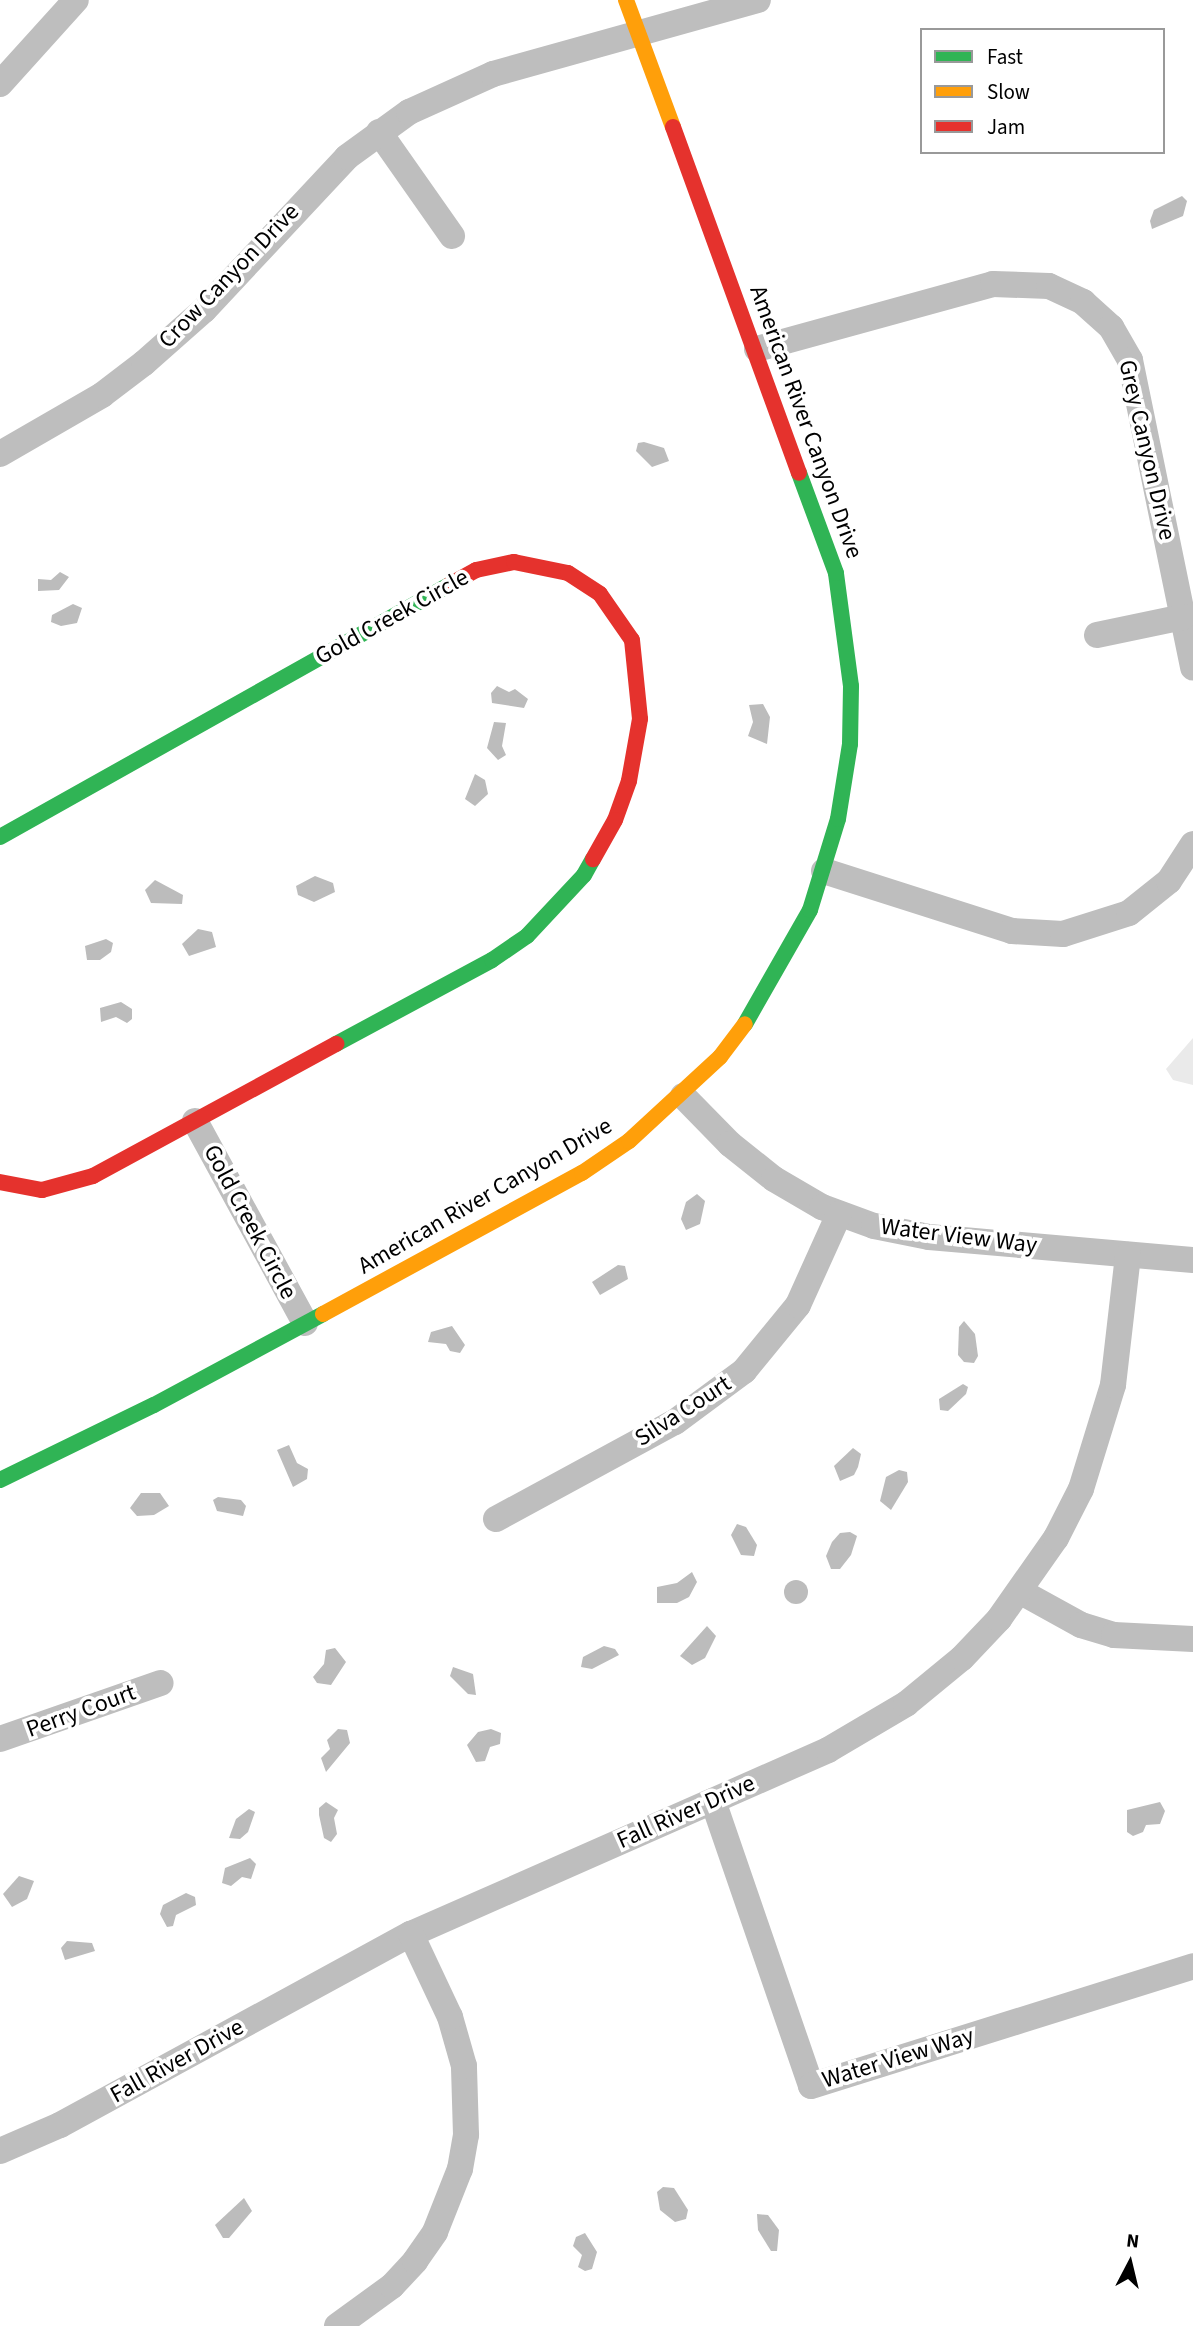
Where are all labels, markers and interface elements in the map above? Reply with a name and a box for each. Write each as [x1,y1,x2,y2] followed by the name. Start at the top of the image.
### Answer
[920,28,1165,154] legend
[987,42,1023,72] text: Fast
[987,77,1030,107] text: Slow
[987,112,1025,142] text: Jam
[153,198,305,354] street label: Crow Canyon Drive
[743,282,869,562] street label: American River Canyon Drive
[1112,357,1182,543] street label: Grey Canyon Drive
[310,563,474,671] street label: Gold Creek Circle
[353,1111,617,1281] street label: American River Canyon Drive
[197,1140,303,1304] street label: Gold Creek Circle
[879,1212,1039,1260] street label: Water View Way
[630,1369,736,1453] street label: Silva Court
[22,1678,140,1744] street label: Perry Court
[613,1769,759,1855] street label: Fall River Drive
[105,2013,249,2109] street label: Fall River Drive
[819,2021,977,2095] street label: Water View Way
[1125,2227,1141,2256] text: N
[1095,2228,1165,2298] north arrow

